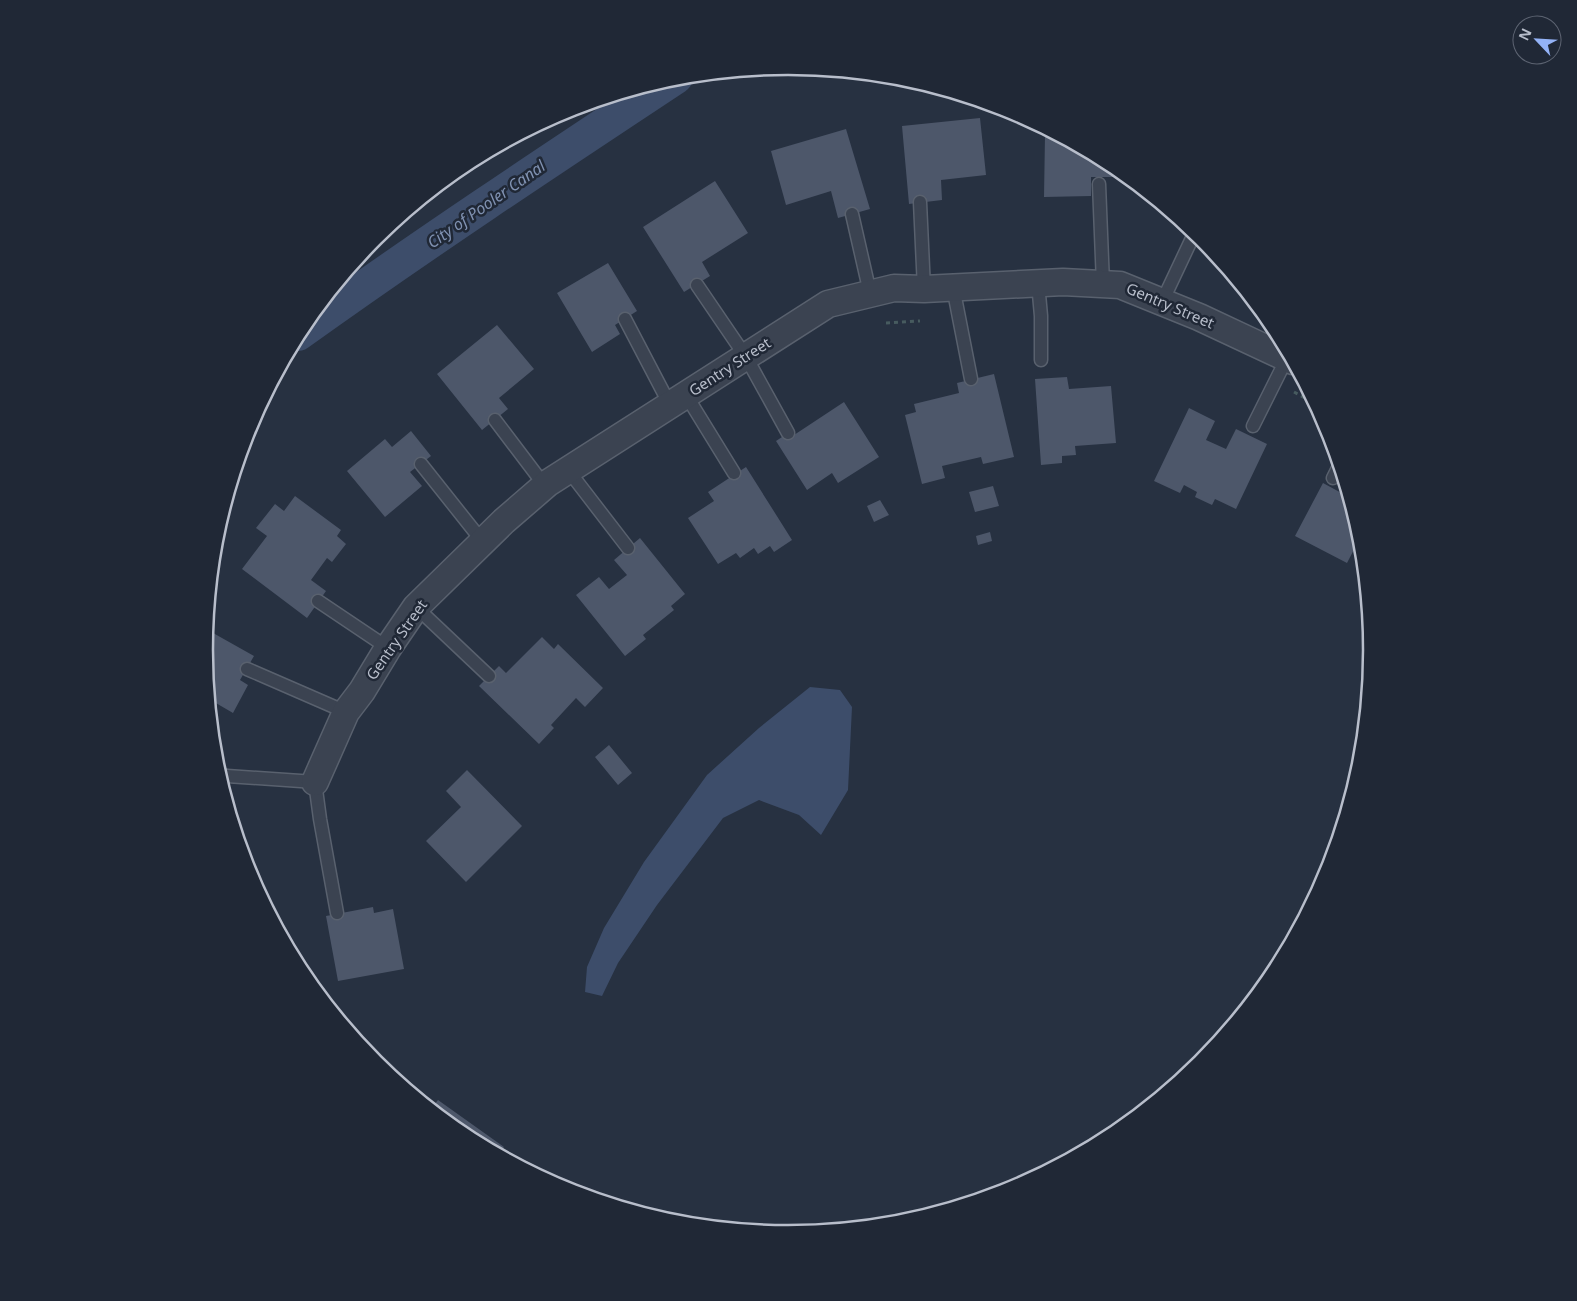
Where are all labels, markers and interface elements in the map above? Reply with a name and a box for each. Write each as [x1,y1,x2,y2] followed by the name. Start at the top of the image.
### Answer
[1512,15,1562,65] north arrow
[1514,25,1536,43] text: N
[423,155,550,253] water label: City of Pooler Canal
[1123,278,1218,333] street label: Gentry Street
[685,332,775,400] street label: Gentry Street
[361,595,432,684] street label: Gentry Street

